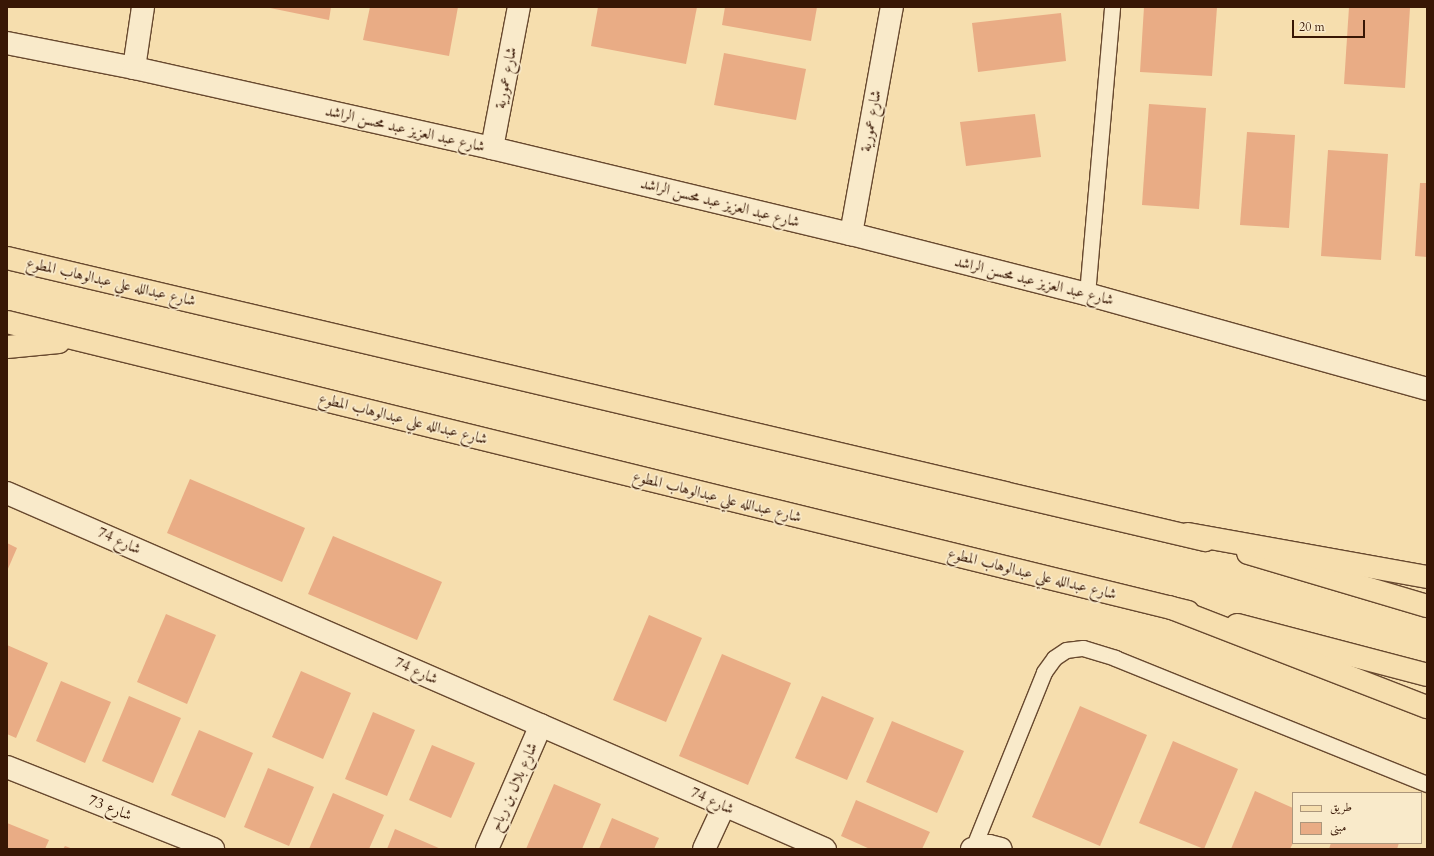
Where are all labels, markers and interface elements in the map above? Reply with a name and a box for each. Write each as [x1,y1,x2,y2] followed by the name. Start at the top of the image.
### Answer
[1294,12,1367,38] scale bar
[1299,19,1325,35] text: 20 m
[491,46,521,110] street label: شارع عمورية
[857,89,885,153] street label: شارع عمورية
[323,102,487,156] street label: شارع عبد العزيز عبد محسن الراشد
[639,175,801,231] street label: شارع عبد العزيز عبد محسن الراشد
[953,253,1115,309] street label: شارع عبد العزيز عبد محسن الراشد
[25,254,197,310] street label: شارع عبدالله علي عبدالوهاب المطوع
[317,389,489,449] street label: شارع عبدالله علي عبدالوهاب المطوع
[631,467,803,527] street label: شارع عبدالله علي عبدالوهاب المطوع
[95,524,143,558] street label: شارع 74
[946,544,1118,604] street label: شارع عبدالله علي عبدالوهاب المطوع
[392,654,440,688] street label: شارع 74
[486,740,542,834] street label: شارع بلال بن رباح
[688,784,736,818] street label: شارع 74
[86,791,134,825] street label: شارع 73
[1292,792,1422,844] legend
[1330,799,1352,815] text: طريق
[1330,819,1346,835] text: مبنى

